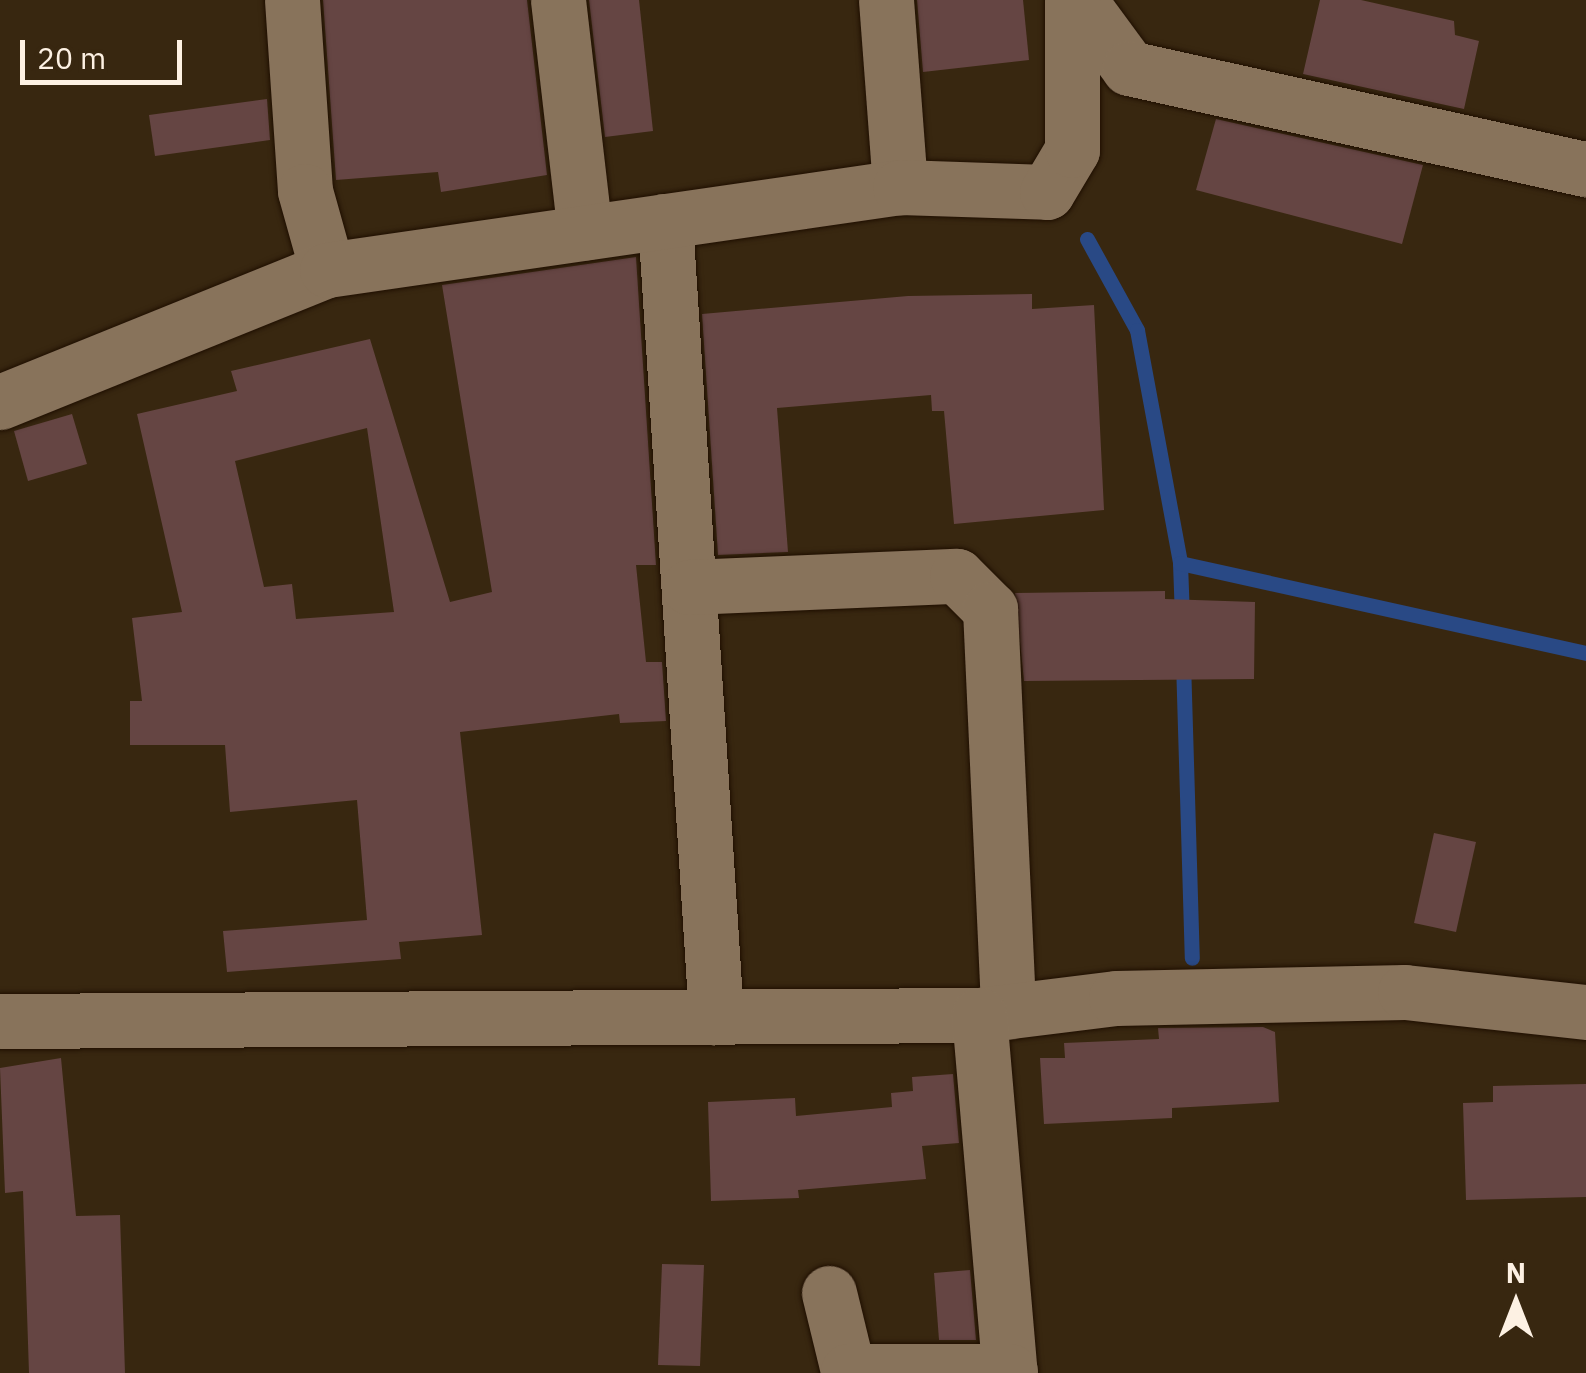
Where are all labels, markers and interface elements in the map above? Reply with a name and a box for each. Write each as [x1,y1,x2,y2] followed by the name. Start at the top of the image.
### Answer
[25,20,188,82] scale bar
[37,38,106,77] text: 20 m
[1466,1253,1566,1353] north arrow
[1506,1254,1526,1291] text: N

